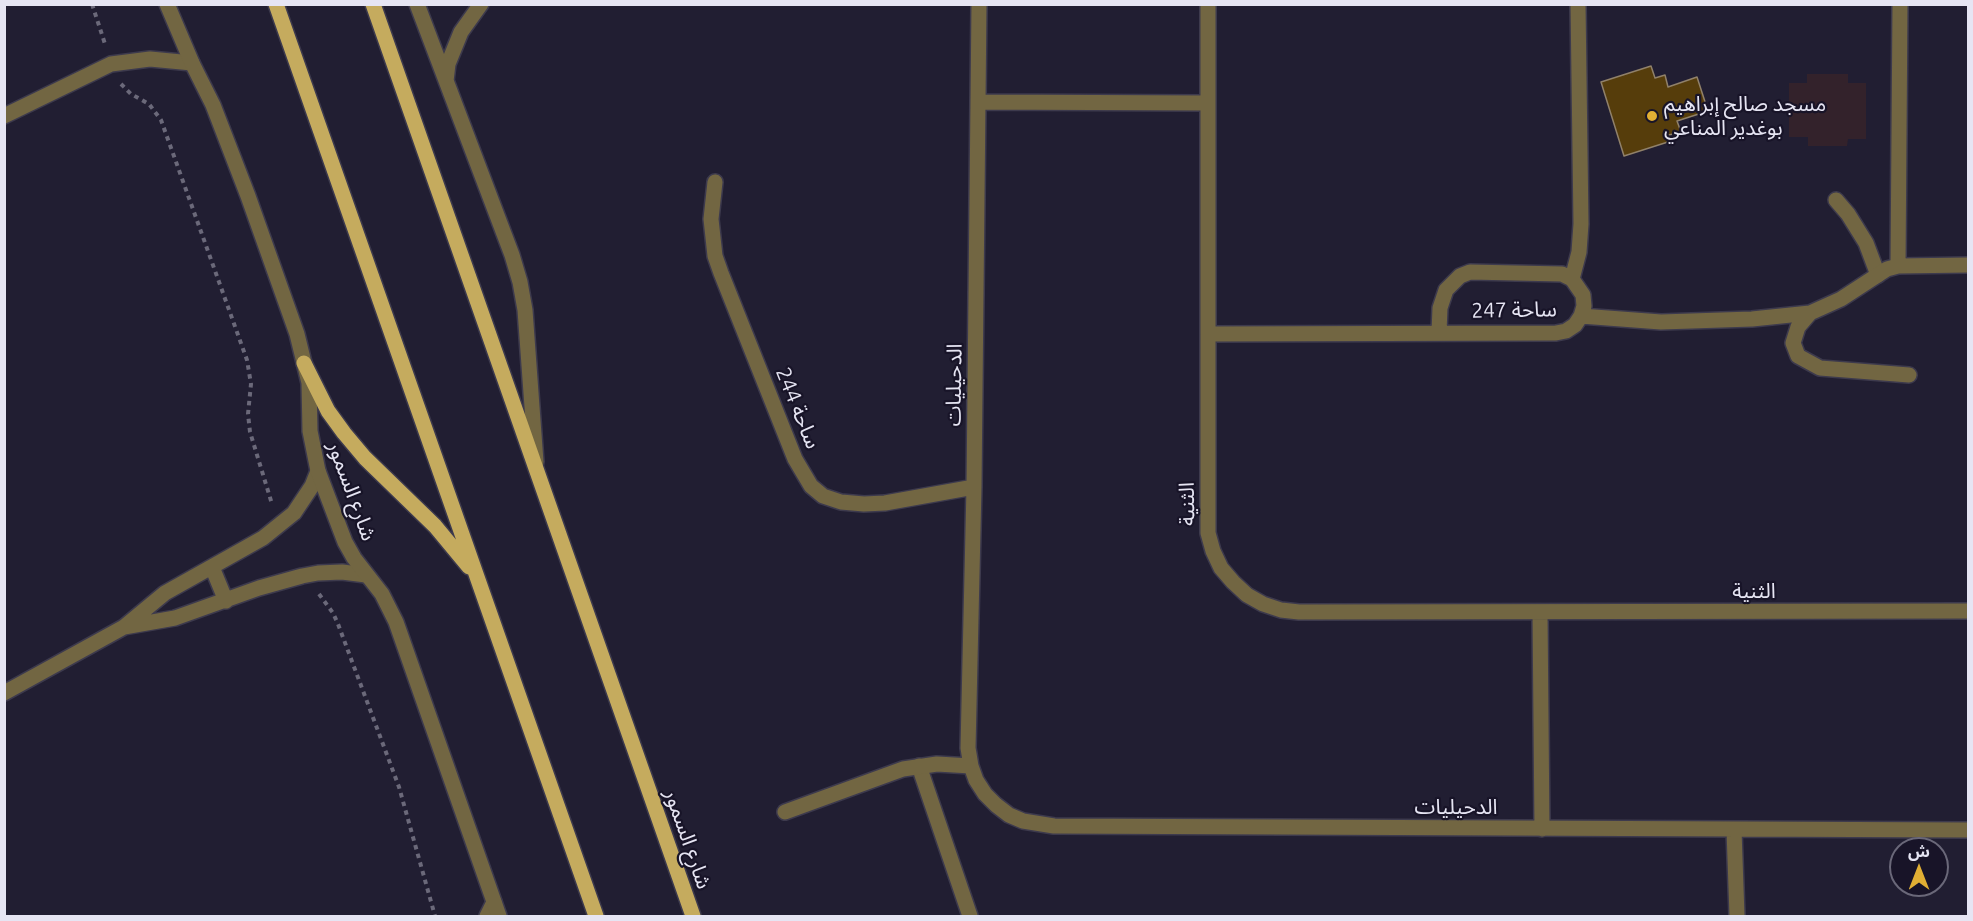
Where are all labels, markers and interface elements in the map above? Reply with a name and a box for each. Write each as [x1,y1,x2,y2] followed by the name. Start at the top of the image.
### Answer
[1664,91,1826,141] place label: مسجد صالح إبراهيم بوغدير المناعي
[1645,109,1659,123] marker: مسجد صالح إبراهيم بوغدير المناعي
[1471,297,1557,323] street label: ساحة 247
[941,343,967,427] street label: الدحيليات
[770,364,826,452] street label: ساحة 244
[322,438,382,544] street label: شارع السمور
[1174,482,1200,526] street label: الثنية
[1732,578,1776,604] street label: الثنية
[659,786,717,892] street label: شارع السمور
[1415,794,1497,820] street label: الدحيليات
[1889,837,1949,897] north arrow
[1908,842,1930,860] text: ش

